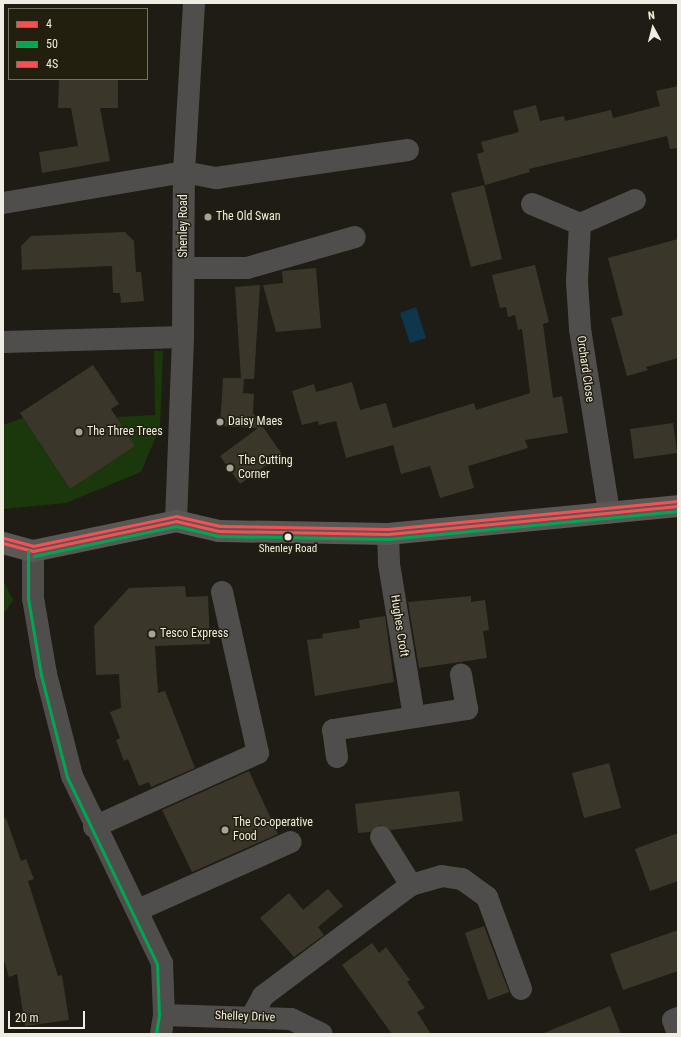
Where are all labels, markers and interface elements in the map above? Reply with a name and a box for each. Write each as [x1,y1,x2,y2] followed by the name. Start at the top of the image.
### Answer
[8,8,148,80] legend
[633,8,673,48] north arrow
[647,9,656,22] text: N
[46,17,52,31] text: 4
[46,37,58,51] text: 50
[46,57,58,71] text: 4S
[177,194,191,258] street label: Shenley Road
[216,210,281,224] place label: The Old Swan
[203,212,213,222] marker: The Old Swan
[573,335,597,403] street label: Orchard Close
[228,415,282,429] place label: Daisy Maes
[215,417,225,427] marker: Daisy Maes
[87,425,163,439] place label: The Three Trees
[74,427,84,437] marker: The Three Trees
[238,454,293,482] place label: The Cutting Corner
[225,463,235,473] marker: The Cutting Corner
[283,532,293,542] marker: Shenley Road
[259,542,317,556] place label: Shenley Road
[387,594,411,658] street label: Hughes Croft
[160,627,228,641] place label: Tesco Express
[147,629,157,639] marker: Tesco Express
[233,816,313,844] place label: The Co-operative Food
[220,825,230,835] marker: The Co-operative Food
[10,1003,87,1029] scale bar
[215,1009,275,1025] street label: Shelley Drive
[15,1011,39,1025] text: 20 m

